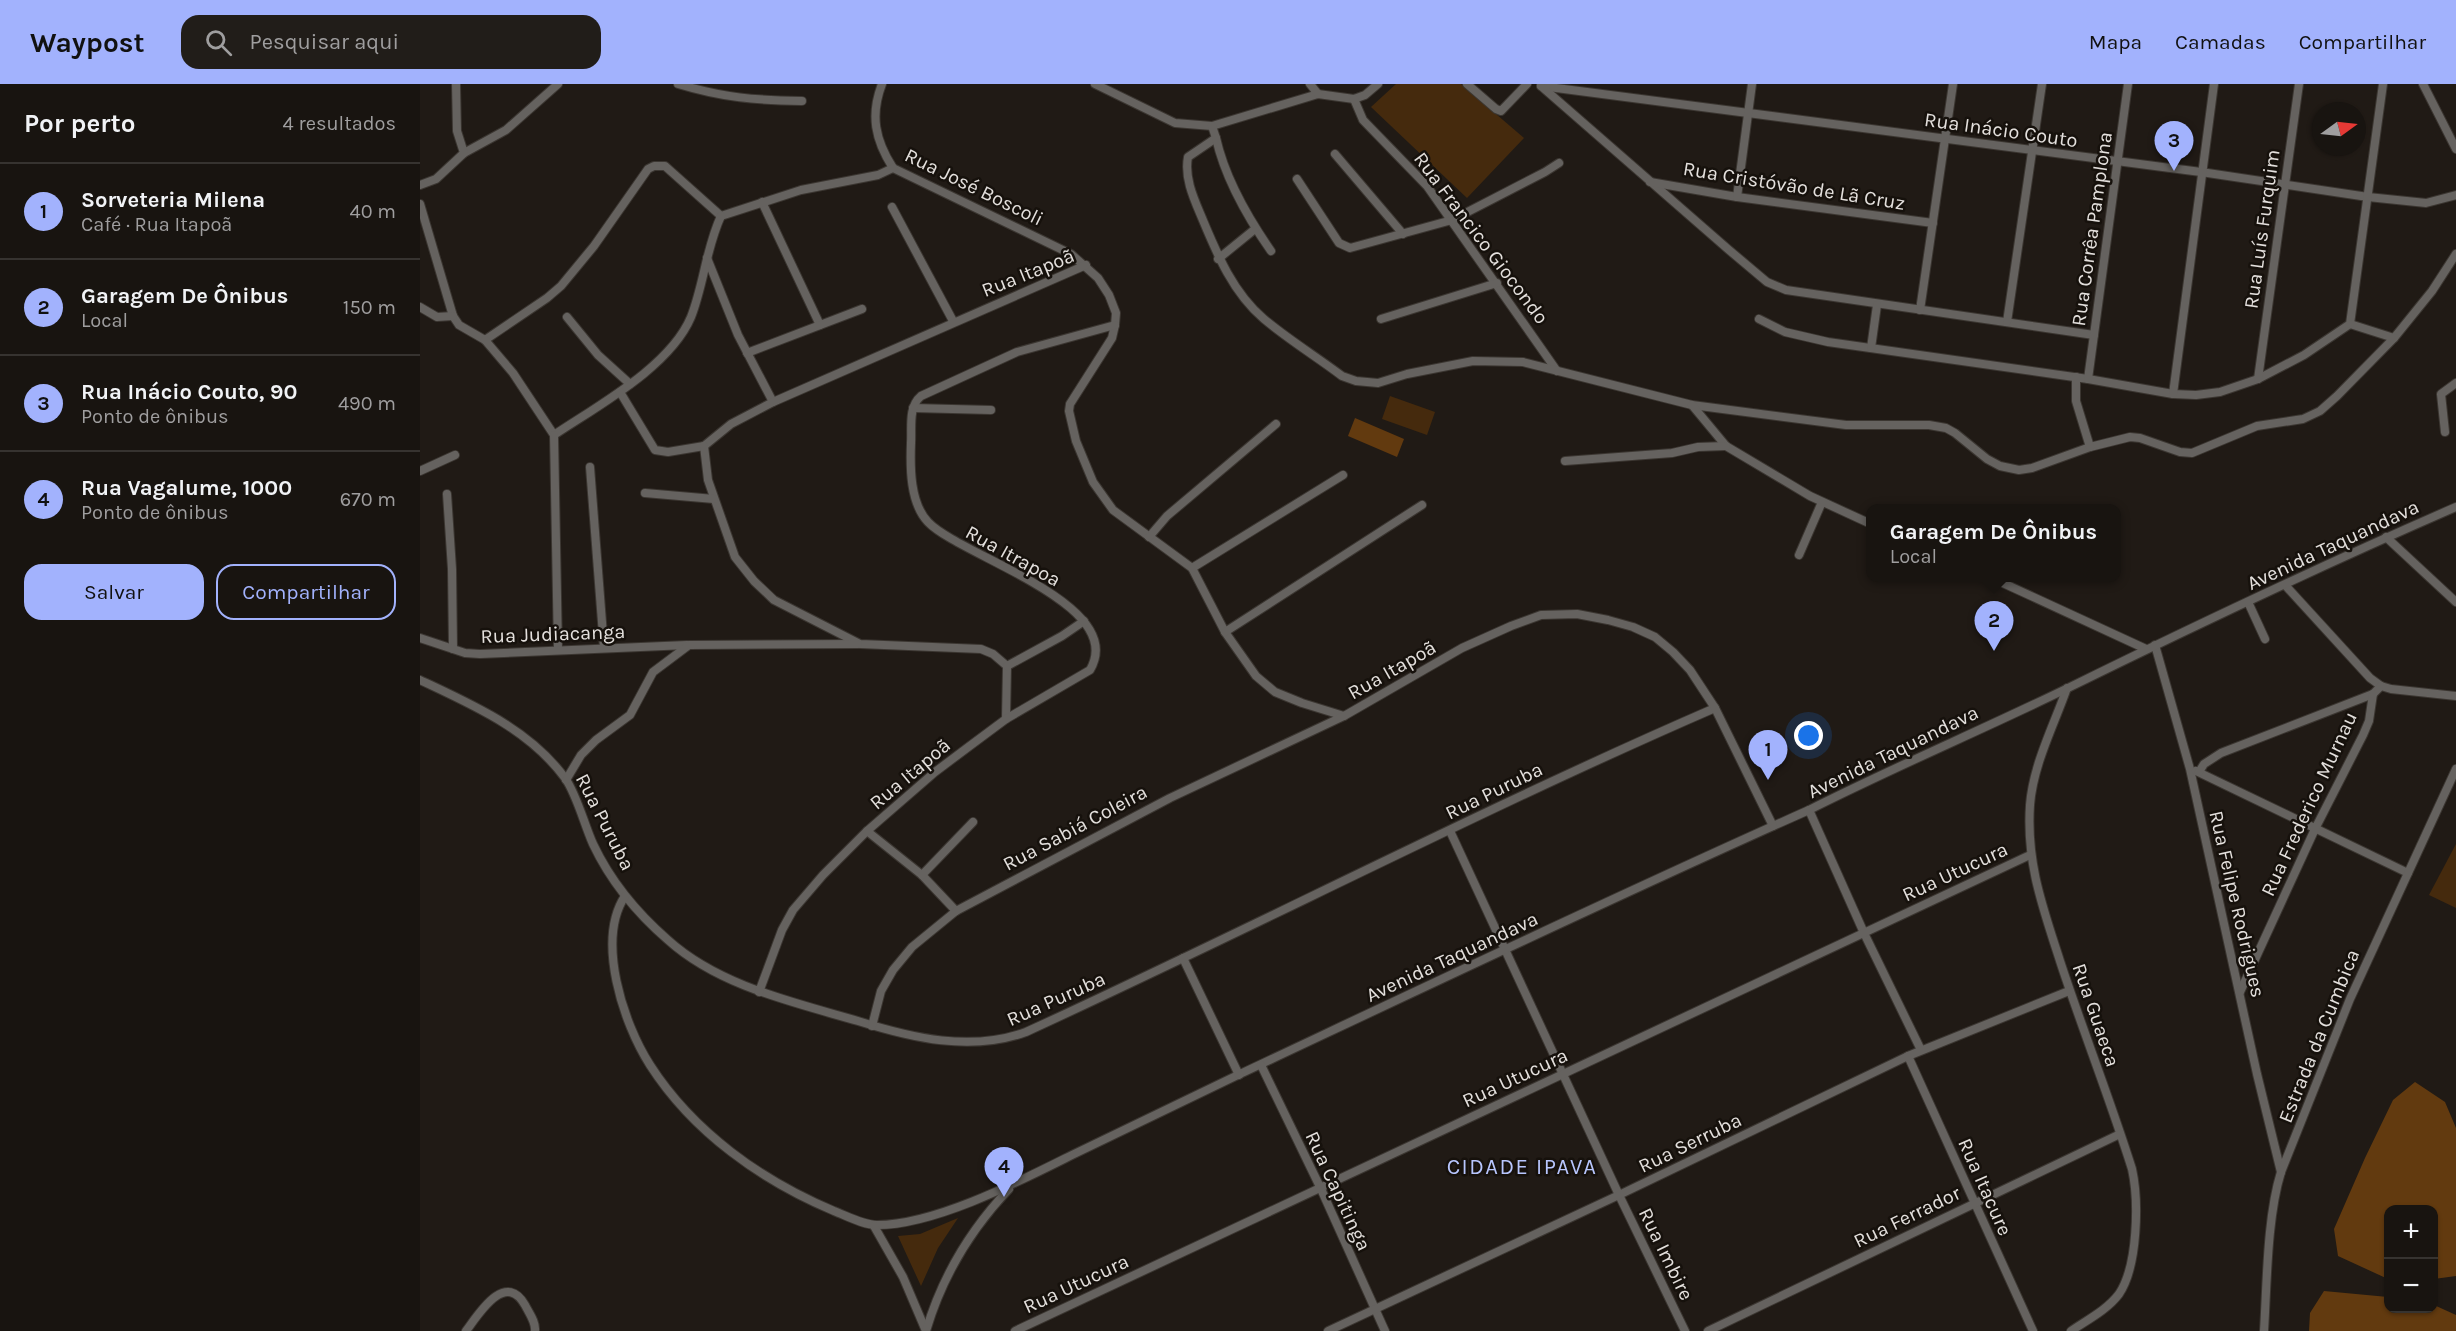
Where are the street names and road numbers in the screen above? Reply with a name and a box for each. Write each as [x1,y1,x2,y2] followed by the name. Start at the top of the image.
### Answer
[1923,108,2079,152] street label: Rua Inácio Couto
[2067,130,2117,328] street label: Rua Corrêa Pamplona
[901,143,1047,231] street label: Rua José Boscoli
[1409,148,1553,328] street label: Rua Francico Giocondo
[2239,148,2285,310] street label: Rua Luís Furquim
[1681,157,1907,215] street label: Rua Cristóvão de Lã Cruz
[978,244,1078,302] street label: Rua Itapoã
[2243,495,2423,595] street label: Avenida Taquandava
[961,520,1065,592] street label: Rua Itrapoa
[480,620,626,648] street label: Rua Judiacanga
[1344,636,1440,704] street label: Rua Itapoã
[1804,701,1982,803] street label: Avenida Taquandava
[2256,708,2362,900] street label: Rua Frederico Murnau
[865,734,955,814] street label: Rua Itapoã
[1442,758,1546,824] street label: Rua Puruba
[571,770,639,874] street label: Rua Puruba
[999,780,1151,876] street label: Rua Sabiá Coleira
[2204,808,2270,1000] street label: Rua Felipe Rodrigues
[1899,838,2011,906] street label: Rua Utucura
[1362,907,1542,1007] street label: Avenida Taquandava
[2274,946,2364,1126] street label: Estrada da Cumbica
[2068,960,2124,1070] street label: Rua Guaeca
[1003,967,1109,1031] street label: Rua Puruba
[1459,1044,1571,1112] street label: Rua Utucura
[1635,1108,1745,1178] street label: Rua Serruba
[1300,1128,1376,1254] street label: Rua Capitinga
[1953,1135,2017,1239] street label: Rua Itacure
[1850,1181,1965,1253] street label: Rua Ferrador
[1634,1204,1698,1304] street label: Rua Imbire
[1020,1250,1132,1318] street label: Rua Utucura

